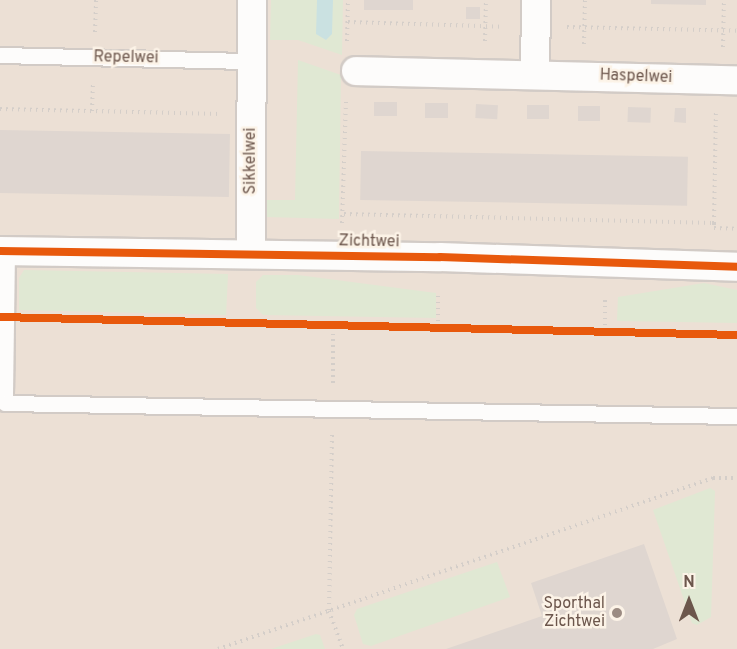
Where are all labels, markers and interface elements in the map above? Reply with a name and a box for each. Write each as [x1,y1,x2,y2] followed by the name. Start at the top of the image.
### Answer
[93,48,159,68] street label: Repelwei
[599,66,673,88] street label: Haspelwei
[241,128,261,194] street label: Sikkelwei
[338,232,400,252] street label: Zichtwei
[659,571,719,631] north arrow
[683,573,695,593] text: N
[543,594,605,632] place label: Sporthal Zichtwei
[610,606,624,620] marker: Sporthal Zichtwei

